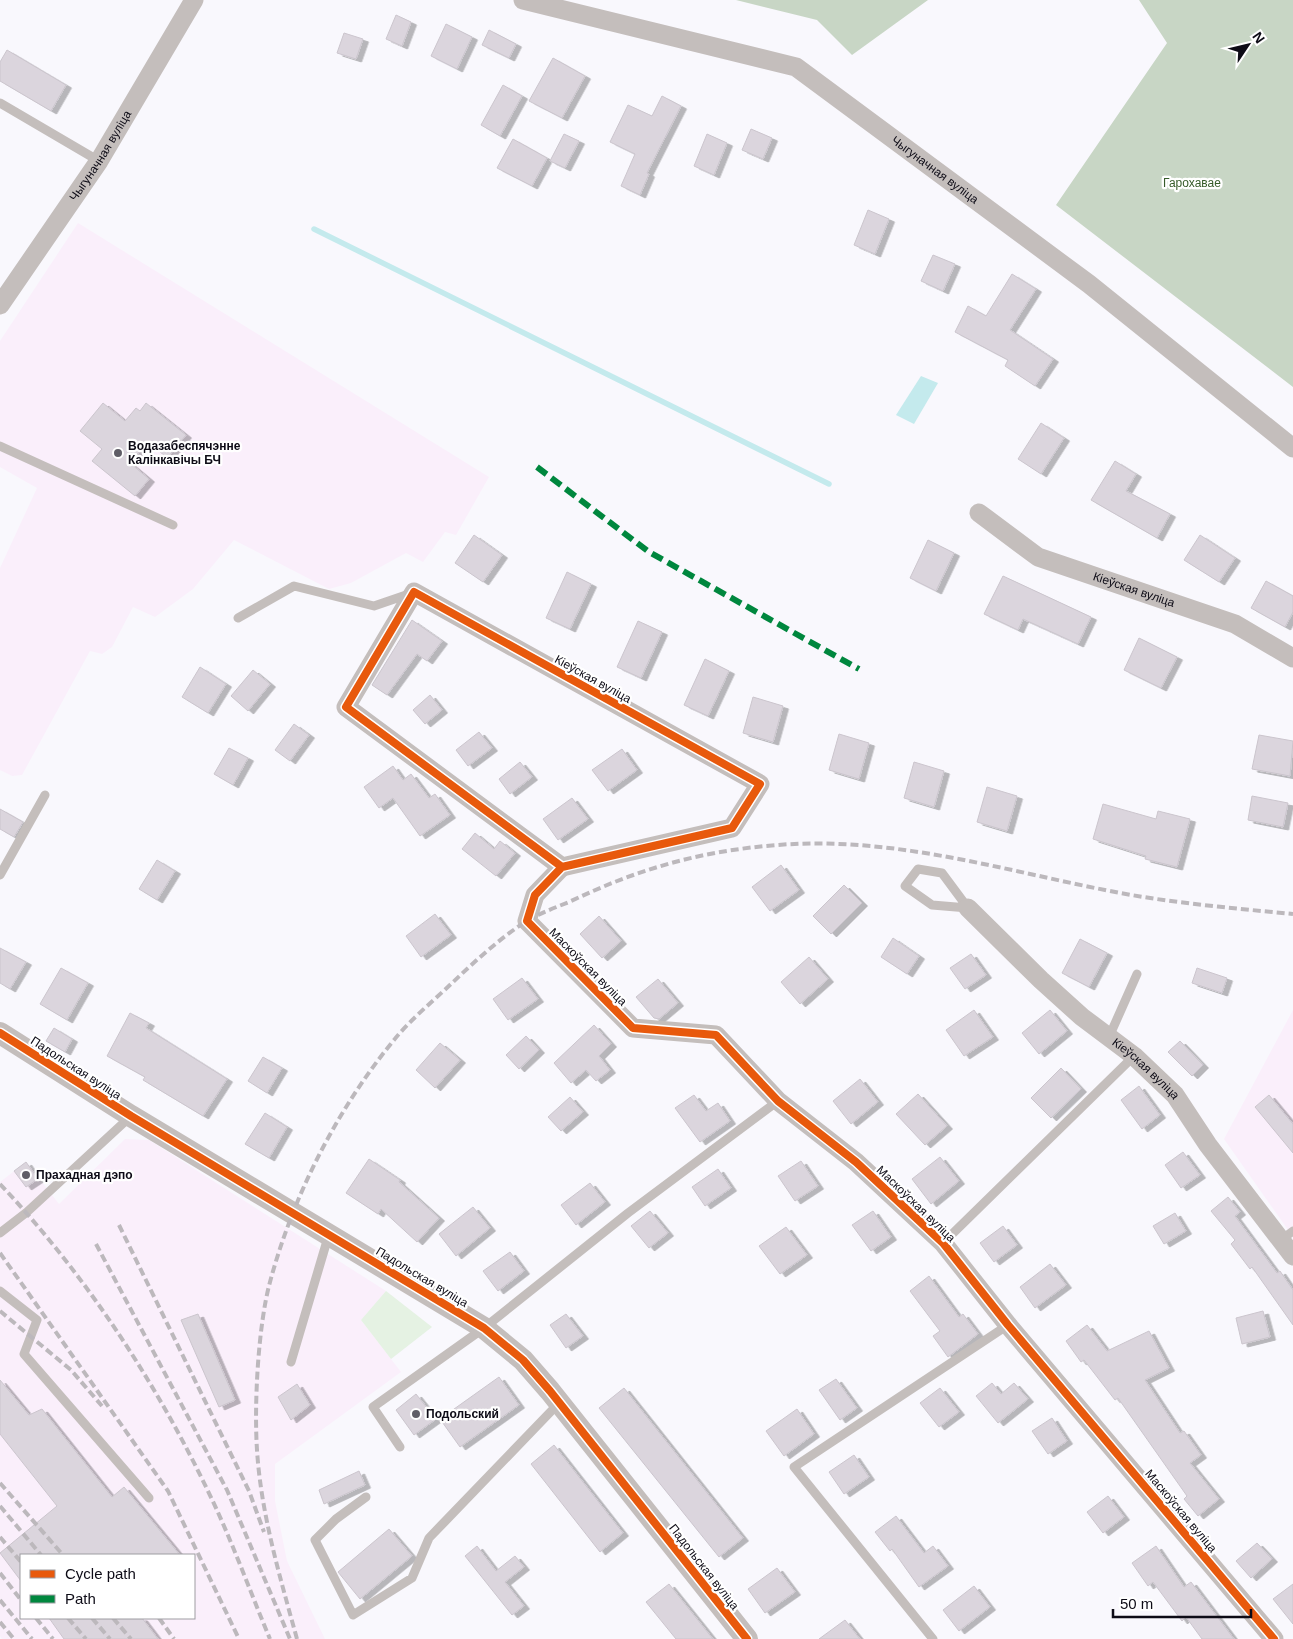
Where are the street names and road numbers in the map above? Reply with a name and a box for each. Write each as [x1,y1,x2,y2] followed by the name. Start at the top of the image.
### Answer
[67,108,134,204] street label: Чыгуначная вуліца
[889,133,981,207] street label: Чыгуначная вуліца
[1091,569,1177,610] street label: Кіеўская вуліца
[552,652,634,706] street label: Кіеўская вуліца
[546,925,630,1009] street label: Маскоўская вуліца
[28,1034,124,1103] street label: Падольская вуліца
[1109,1035,1183,1102] street label: Кіеўская вуліца
[874,1163,958,1245] street label: Маскоўская вуліца
[373,1244,471,1310] street label: Падольская вуліца
[1142,1467,1220,1556] street label: Маскоўская вуліца
[666,1521,742,1613] street label: Падольская вуліца

